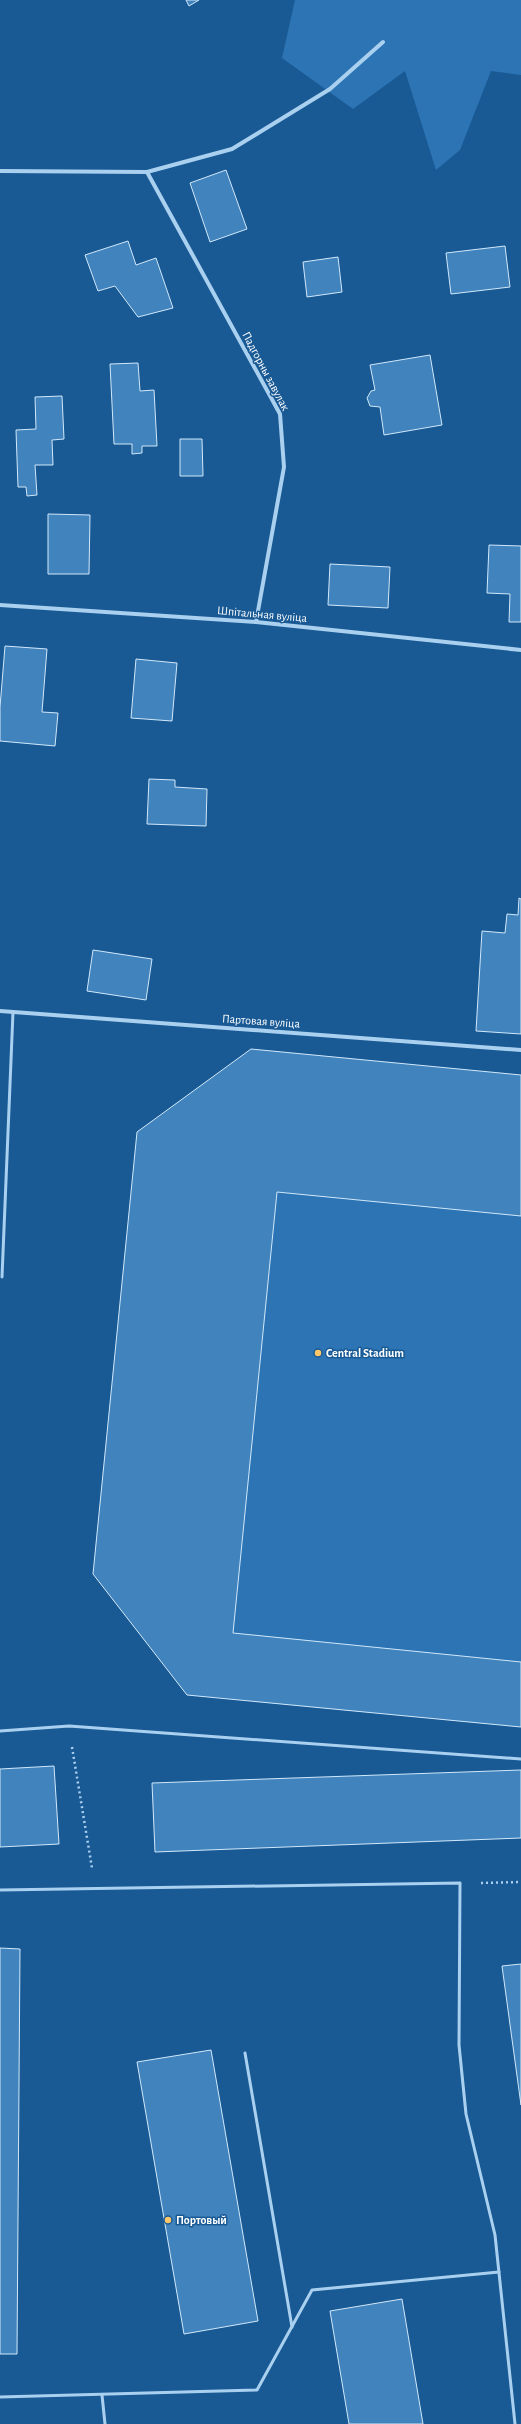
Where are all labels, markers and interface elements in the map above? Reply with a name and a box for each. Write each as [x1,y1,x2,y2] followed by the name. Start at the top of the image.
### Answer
[239,330,292,413] street label: Падгорны завулак
[216,604,308,625] street label: Шпітальная вуліца
[221,1012,301,1031] street label: Партовая вуліца
[326,1347,404,1359] place label: Central Stadium
[313,1348,323,1358] marker: Central Stadium
[176,2214,227,2226] place label: Портовый
[163,2215,173,2225] marker: Портовый

